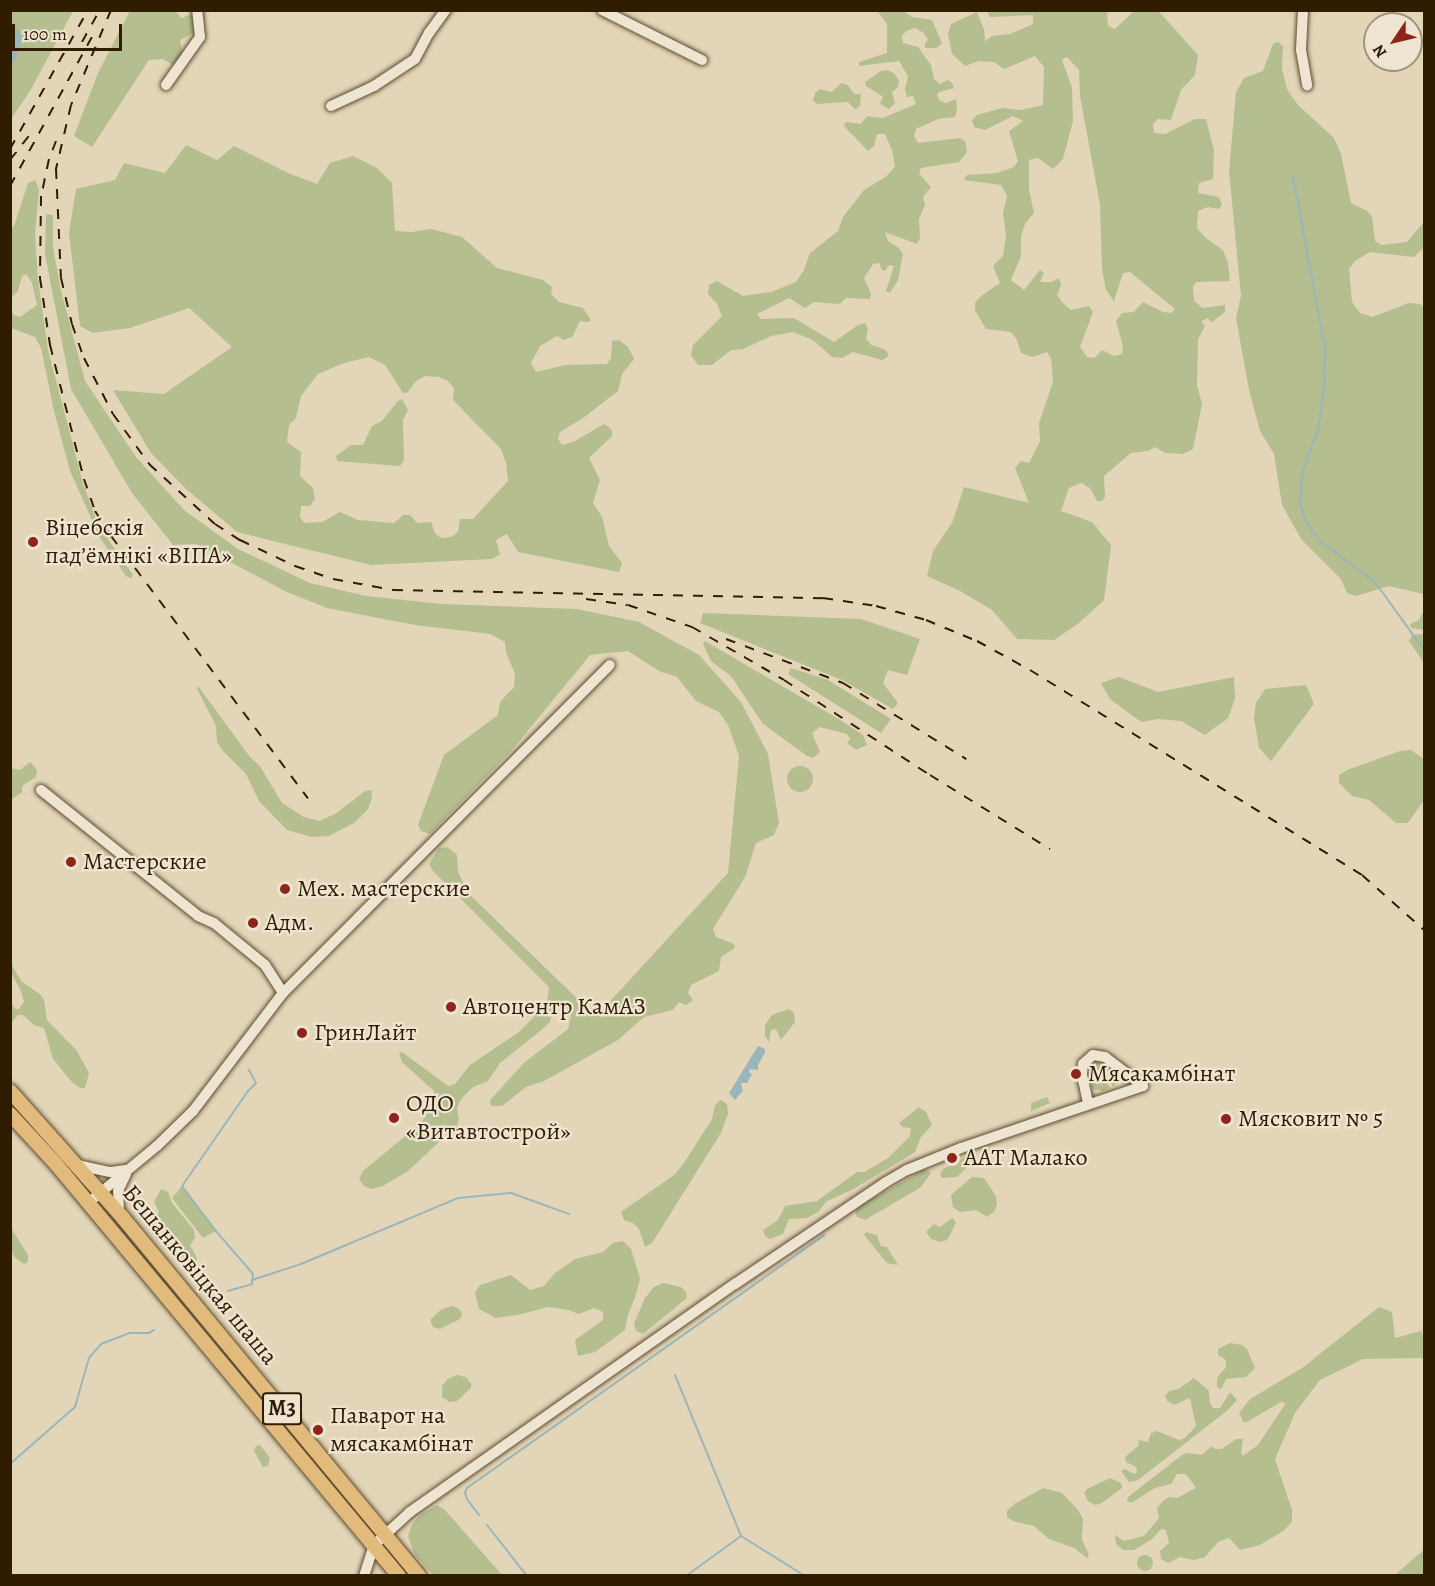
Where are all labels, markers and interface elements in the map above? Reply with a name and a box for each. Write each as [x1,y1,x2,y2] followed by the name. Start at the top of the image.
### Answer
[15,12,124,50] scale bar
[1363,12,1423,72] north arrow
[23,22,67,46] text: 100 m
[1368,40,1392,62] text: N
[45,514,232,570] place label: Віцебскія падʼёмнікі «ВІПА»
[26,535,40,549] marker: Віцебскія падʼёмнікі «ВІПА»
[83,848,207,876] place label: Мастерские
[64,855,78,869] marker: Мастерские
[297,875,471,903] place label: Мех. мастерские
[278,882,292,896] marker: Мех. мастерские
[265,909,314,937] place label: Адм.
[246,916,260,930] marker: Адм.
[463,993,646,1021] place label: Автоцентр КамАЗ
[444,1000,458,1014] marker: Автоцентр КамАЗ
[314,1019,416,1047] place label: ГринЛайт
[295,1026,309,1040] marker: ГринЛайт
[1088,1060,1235,1088] place label: Мясакамбінат
[1069,1067,1083,1081] marker: Мясакамбінат
[406,1090,570,1146] place label: ОДО «Витавтострой»
[1238,1105,1383,1133] place label: Мясковит № 5
[387,1111,401,1125] marker: ОДО «Витавтострой»
[1219,1112,1233,1126] marker: Мясковит № 5
[964,1144,1088,1172] place label: ААТ Малако
[945,1151,959,1165] marker: ААТ Малако
[116,1179,284,1371] street label: Бешанковіцкая шаша
[261,1390,303,1428] road number: М3
[330,1402,473,1458] place label: Паварот на мясакамбінат
[311,1423,325,1437] marker: Паварот на мясакамбінат

